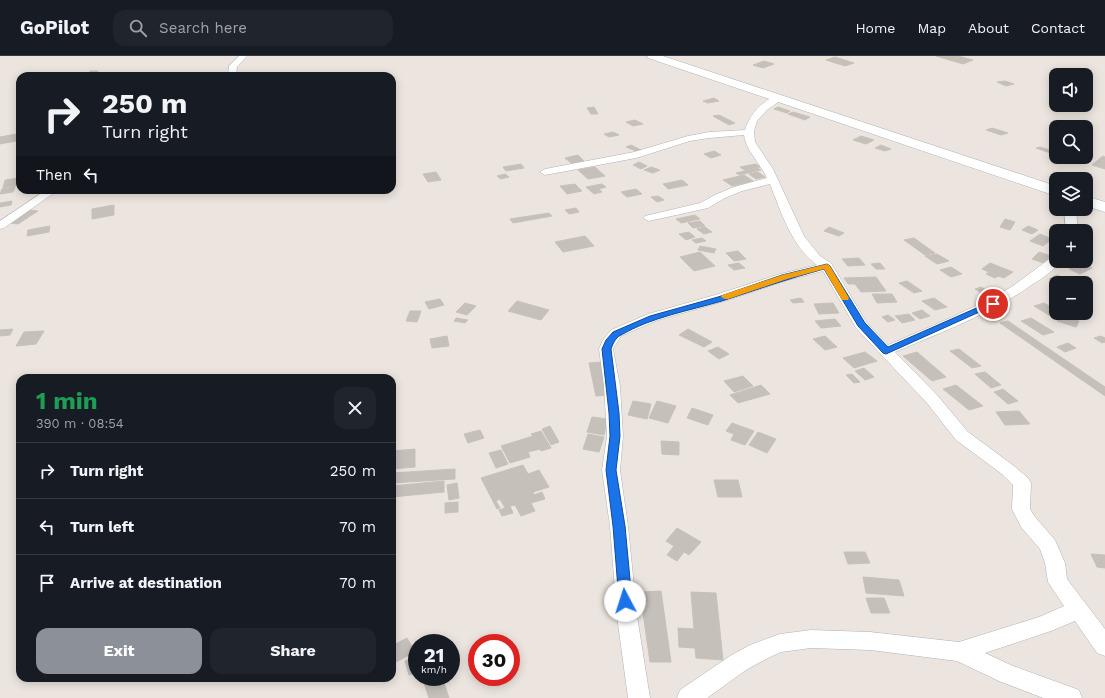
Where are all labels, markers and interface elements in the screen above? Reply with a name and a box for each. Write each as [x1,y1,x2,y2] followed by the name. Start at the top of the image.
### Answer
[113,10,393,46] search box
[20,16,89,39] text: GoPilot
[127,17,149,39] icon: search
[159,19,247,37] text: Search here
[855,20,895,36] text: Home
[917,20,946,36] text: Map
[968,20,1009,36] text: About
[1031,20,1085,36] text: Contact
[1049,68,1093,320] map controls
[1049,68,1093,112] button: sound
[102,87,187,120] text: 250 m
[36,88,88,140] icon: right
[1049,120,1093,164] button: search
[102,121,188,142] text: Turn right
[80,164,102,186] icon: left
[36,166,72,184] text: Then
[1049,172,1093,216] button: layers
[1049,224,1093,268] button: +
[1049,276,1093,320] button: −
[976,287,1010,321] pin
[982,293,1004,315] icon: arrive
[36,387,98,415] text: 1 min
[334,387,376,429] button: close
[36,416,124,431] text: 390 m · 08:54
[36,460,58,482] icon: right
[70,462,143,480] text: Turn right
[330,462,376,480] text: 250 m
[36,516,58,538] icon: left
[70,518,134,536] text: Turn left
[339,518,376,536] text: 70 m
[36,572,58,594] icon: arrive
[70,574,222,592] text: Arrive at destination
[339,574,376,592] text: 70 m
[604,580,646,622] position arrow
[36,628,202,674] button: Exit
[210,628,376,674] button: Share
[468,634,520,686] speed limit sign: 30
[424,643,444,667] text: 21
[421,664,447,675] text: km/h

